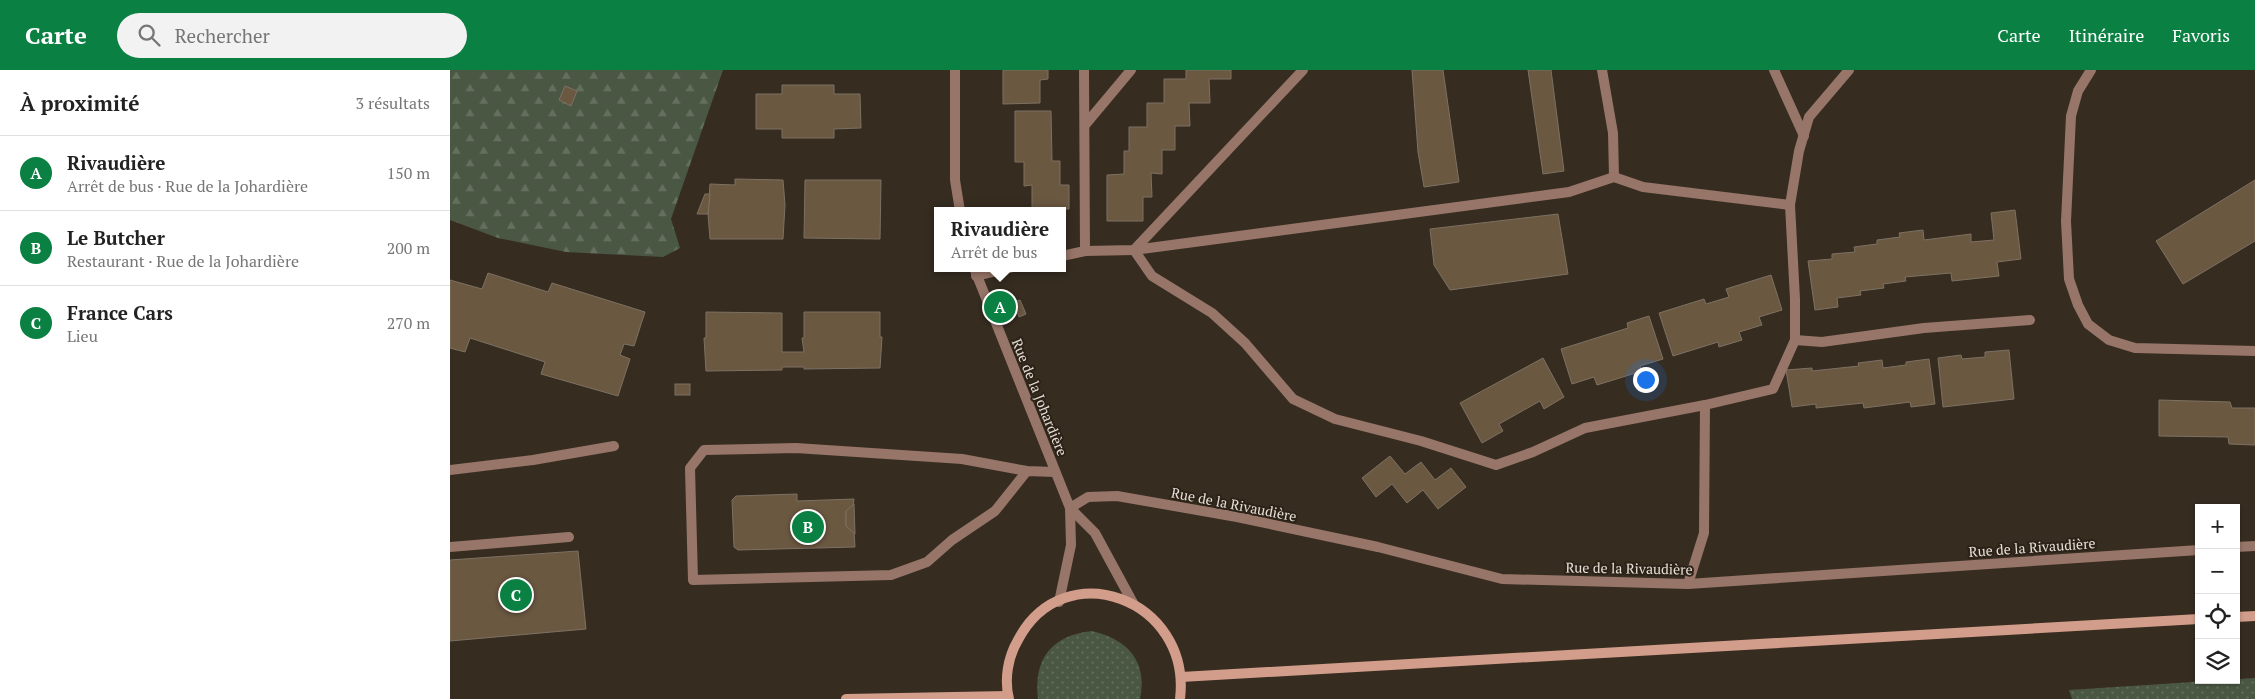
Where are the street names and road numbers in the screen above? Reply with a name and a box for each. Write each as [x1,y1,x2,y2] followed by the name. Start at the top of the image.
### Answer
[1008,336,1072,458] street label: Rue de la Johardière
[1170,483,1298,525] street label: Rue de la Rivaudière
[1968,533,2096,561] street label: Rue de la Rivaudière
[1565,557,1693,579] street label: Rue de la Rivaudière

